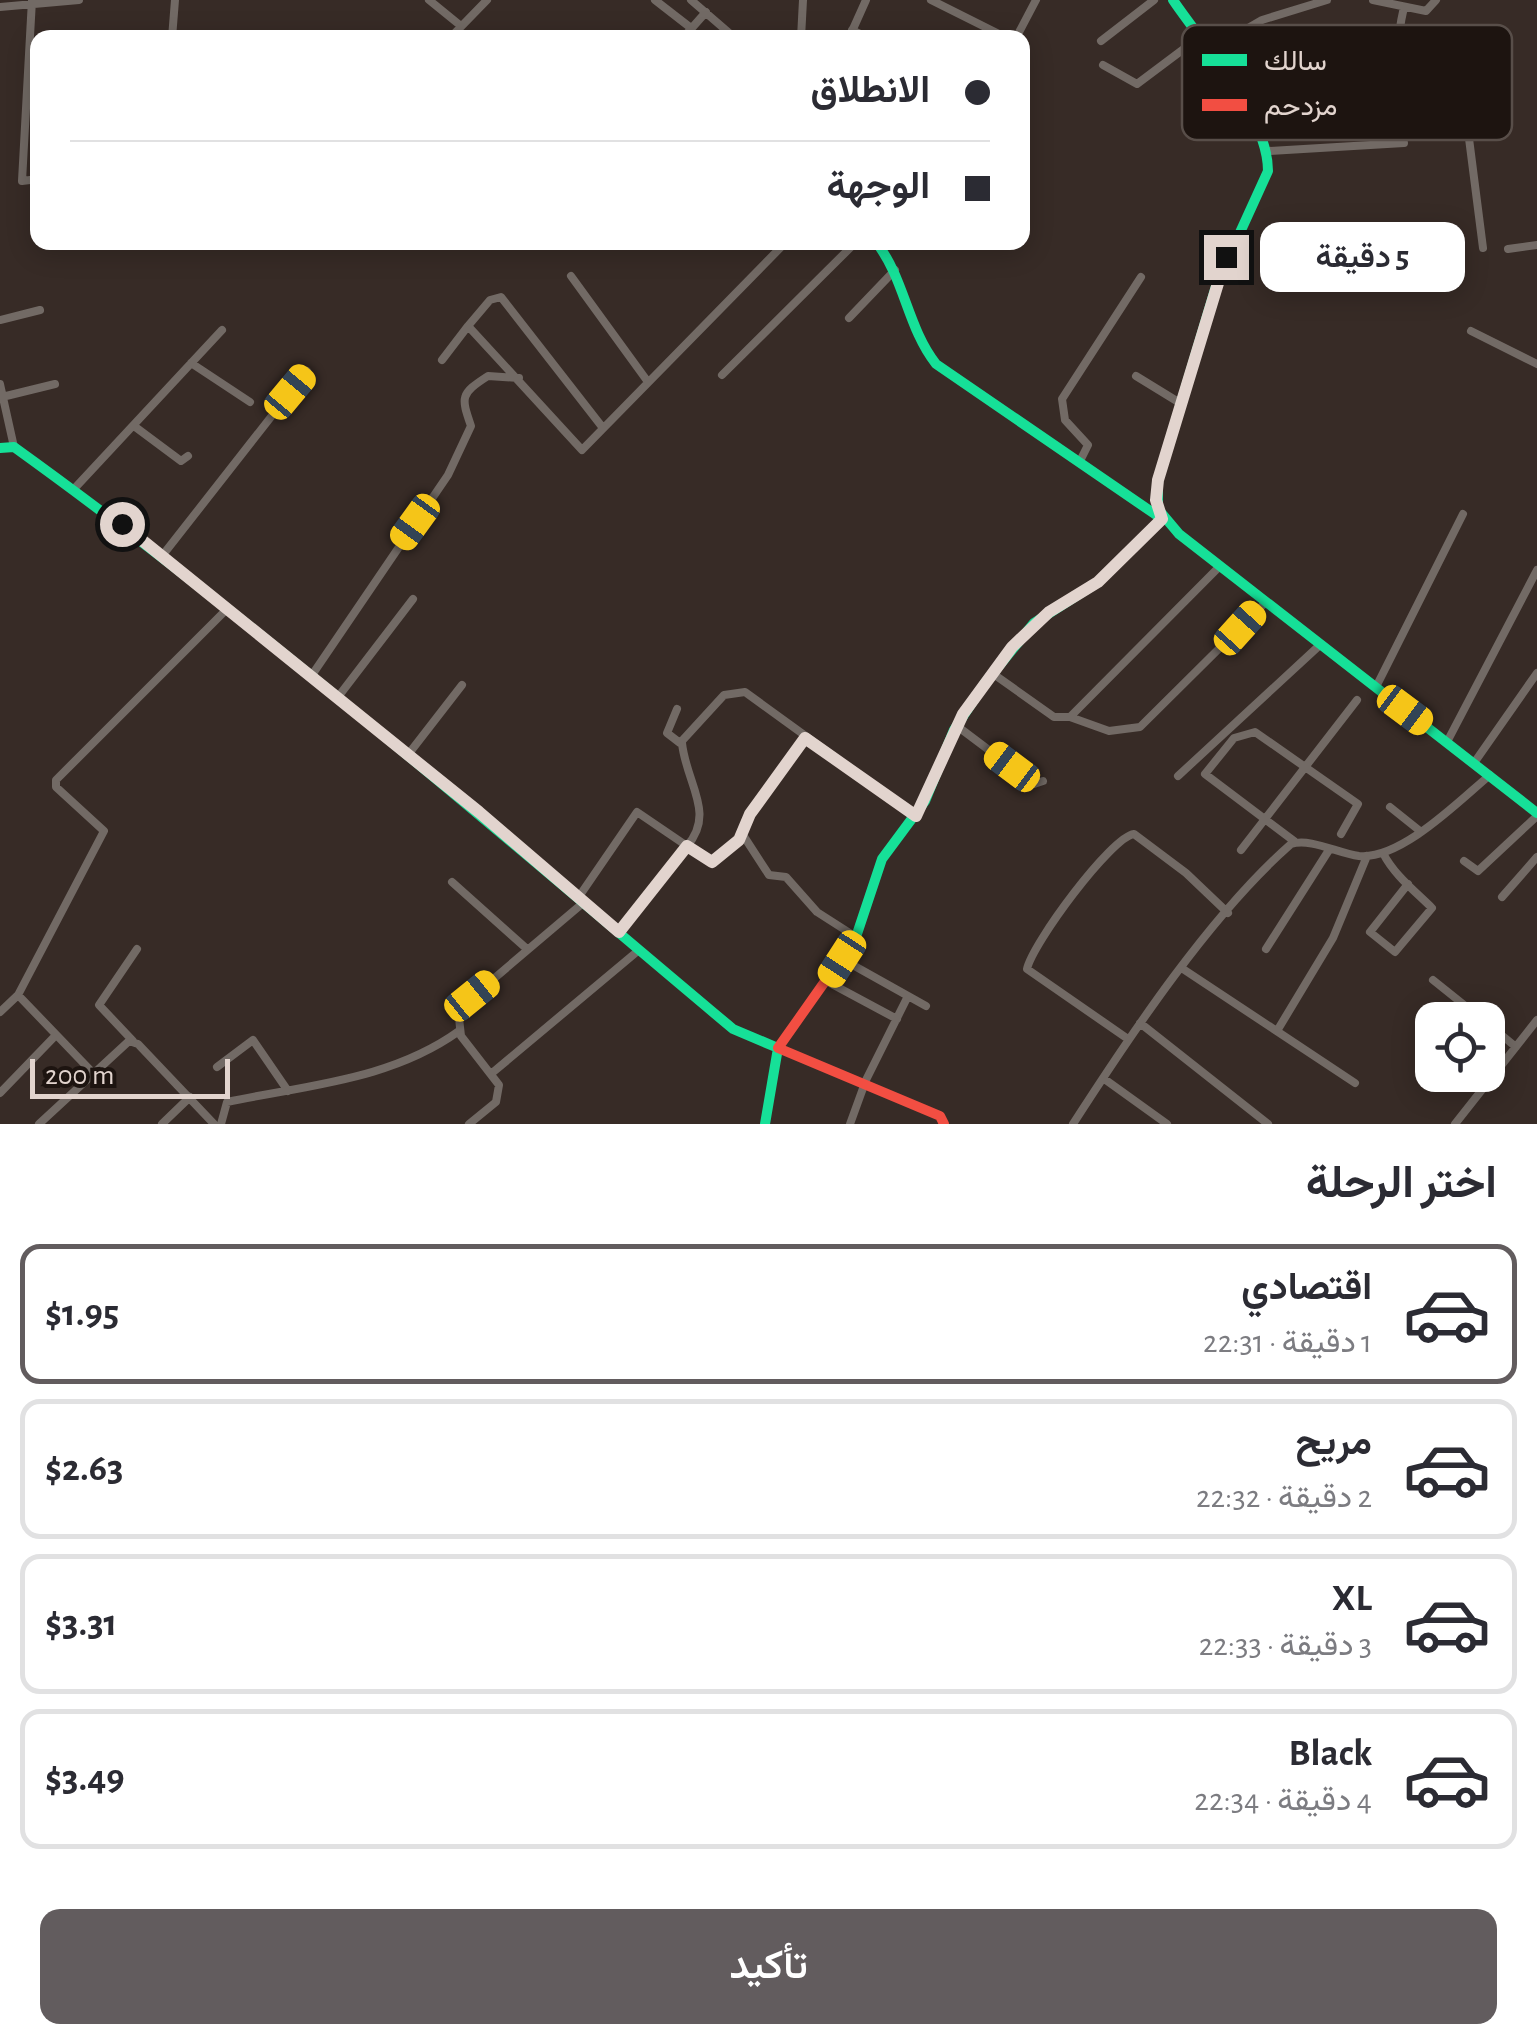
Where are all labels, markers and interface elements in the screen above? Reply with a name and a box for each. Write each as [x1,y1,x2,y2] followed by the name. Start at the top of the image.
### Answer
[1182,25,1512,140] legend
[1264,48,1327,76] text: سالك
[811,72,930,110] text: الانطلاق
[1264,93,1337,124] text: مزدحم
[827,168,930,206] text: الوجهة
[1261,222,1466,292] callout: 5 دقيقة
[1204,235,1249,280] route end
[1316,241,1409,273] text: 5 دقيقة
[259,359,321,425] car
[385,489,445,555] car
[100,502,145,547] route start
[1209,596,1271,660] car
[1372,680,1438,740] car
[979,737,1045,797] car
[813,926,871,992] car
[439,965,505,1027] car
[1415,1002,1505,1092] map controls
[1415,1002,1505,1092] button: locate
[30,1054,230,1098] scale bar
[45,1062,114,1090] text: 200 m
[1306,1161,1497,1206] text: اختر الرحلة
[1241,1269,1372,1307] text: اقتصادي
[1402,1269,1492,1359] icon: car
[45,1295,119,1333] text: $1.95
[1203,1326,1372,1358] text: 1 دقيقة · 22:31
[1296,1424,1372,1462] text: مريح
[1402,1424,1492,1514] icon: car
[45,1450,123,1488] text: $2.63
[1196,1481,1372,1513] text: 2 دقيقة · 22:32
[1402,1579,1492,1669] icon: car
[1332,1580,1372,1618] text: XL
[45,1605,117,1643] text: $3.31
[1199,1629,1372,1661] text: 3 دقيقة · 22:33
[1402,1734,1492,1824] icon: car
[1288,1735,1372,1773] text: Black
[45,1760,125,1798] text: $3.49
[1194,1784,1372,1816] text: 4 دقيقة · 22:34
[40,1909,1497,2024] button: تأكيد

